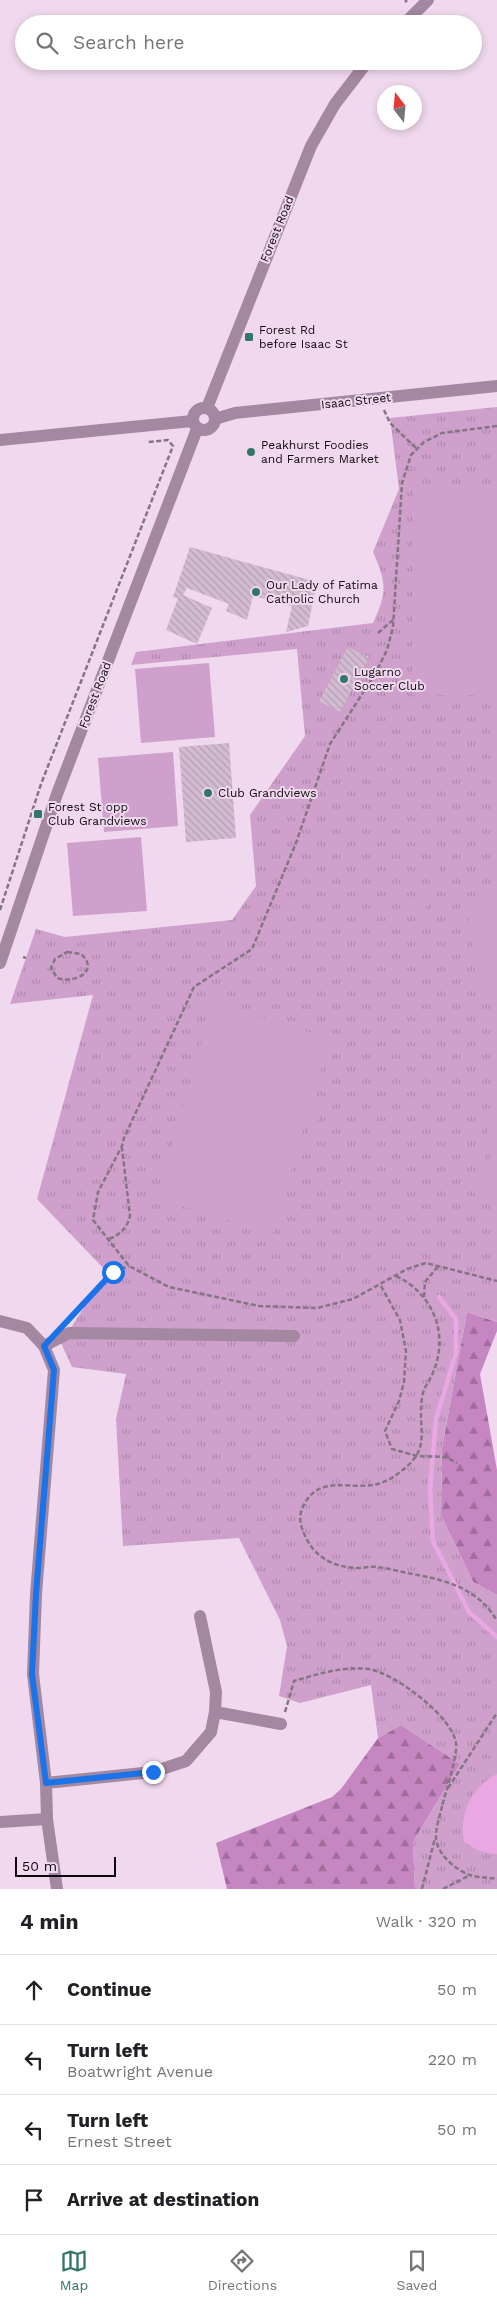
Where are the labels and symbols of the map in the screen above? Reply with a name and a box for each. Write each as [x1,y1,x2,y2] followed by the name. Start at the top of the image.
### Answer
[377,85,422,130] north arrow
[257,194,297,264] street label: Forest Road
[259,323,348,351] place label: Forest Rd before Isaac St
[243,331,255,343] marker: Forest Rd before Isaac St
[320,390,392,412] street label: Isaac Street
[261,438,379,466] place label: Peakhurst Foodies and Farmers Market
[245,446,257,458] marker: Peakhurst Foodies and Farmers Market
[266,578,378,606] place label: Our Lady of Fatima Catholic Church
[250,586,262,598] marker: Our Lady of Fatima Catholic Church
[76,660,114,730] street label: Forest Road
[354,665,425,693] place label: Lugarno Soccer Club
[338,673,350,685] marker: Lugarno Soccer Club
[218,786,317,800] place label: Club Grandviews
[202,787,214,799] marker: Club Grandviews
[48,800,147,828] place label: Forest St opp Club Grandviews
[32,808,44,820] marker: Forest St opp Club Grandviews
[102,1261,125,1284] route start
[142,1761,165,1784] route end
[15,1854,116,1877] scale bar

